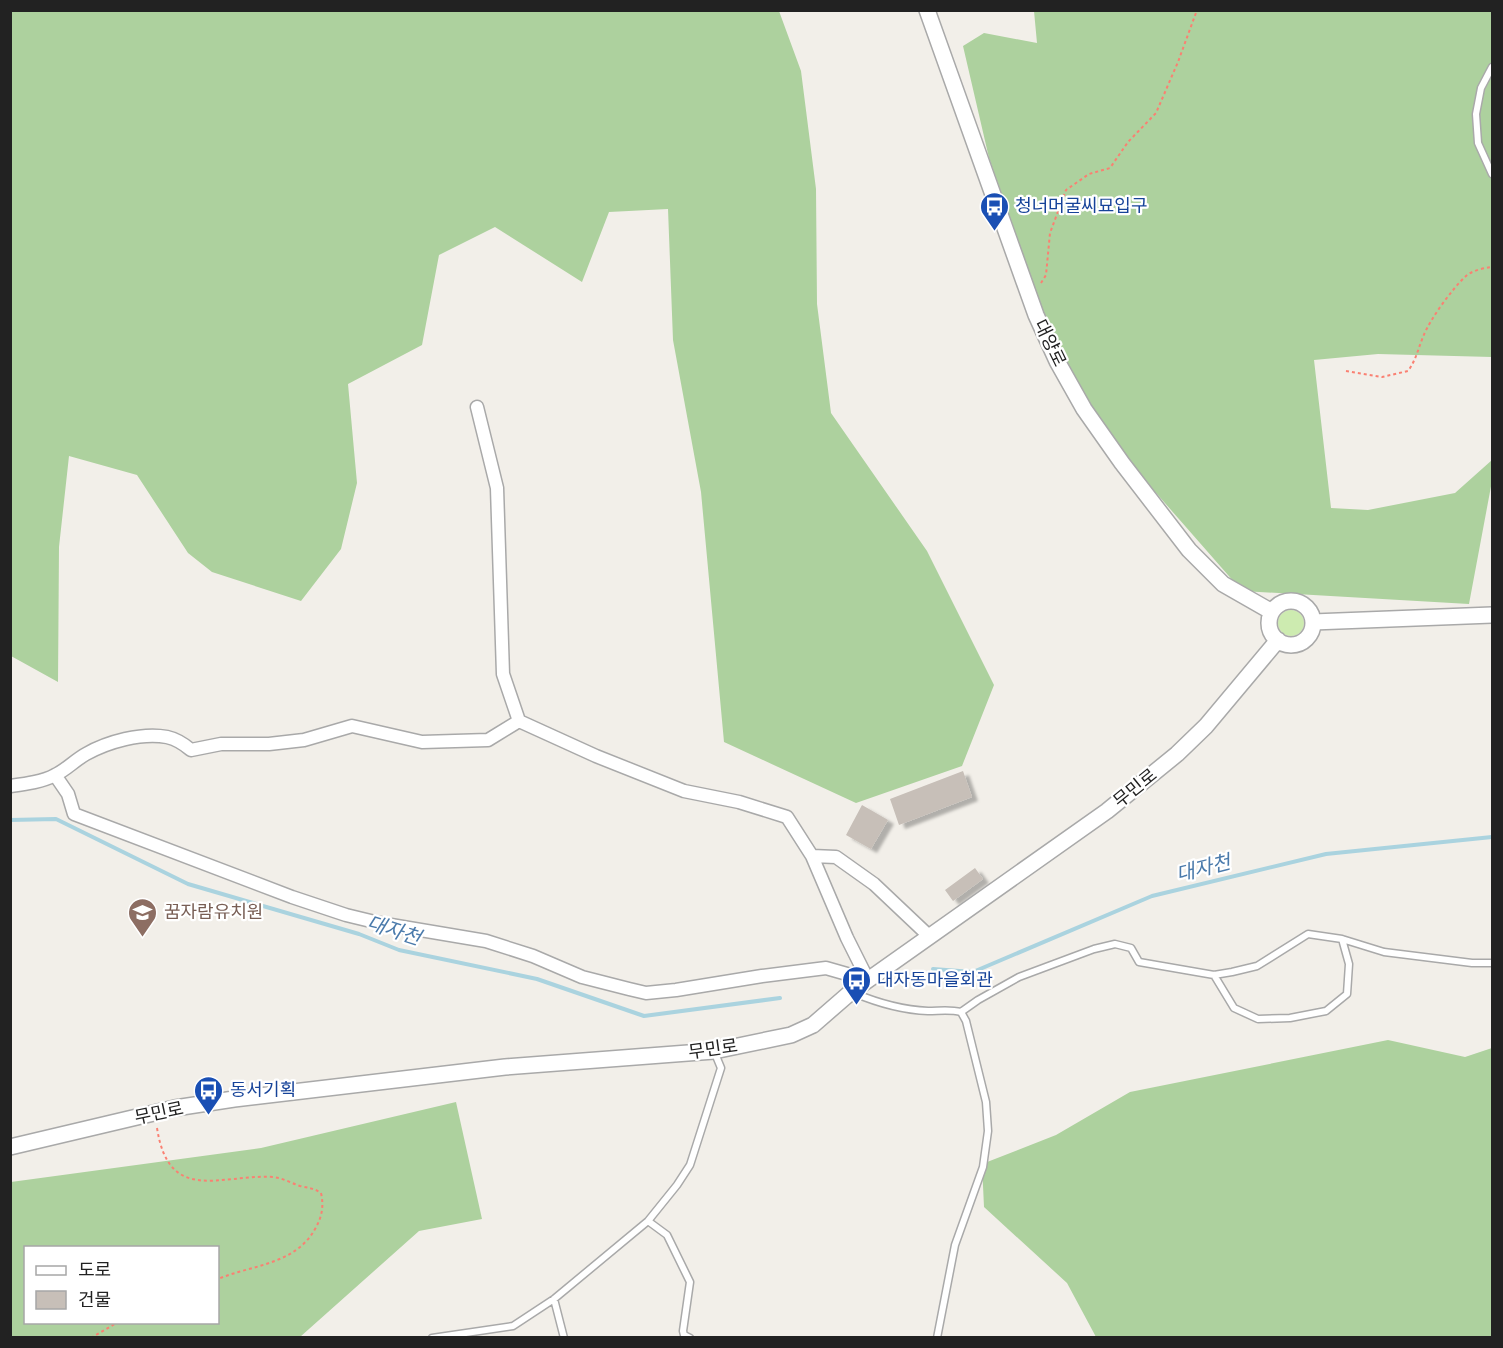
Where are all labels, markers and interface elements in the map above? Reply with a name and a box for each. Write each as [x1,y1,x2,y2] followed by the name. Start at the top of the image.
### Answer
[978,190,1010,232] bus stop icon: 청너머굴씨묘입구
[1015,193,1147,217] place label: 청너머굴씨묘입구
[1029,315,1073,370] street label: 대양로
[1108,762,1161,812] street label: 무민로
[1173,847,1235,887] water label: 대자천
[127,896,159,938] school or university icon: 꿈자람유치원
[164,899,263,923] place label: 꿈자람유치원
[364,908,427,952] water label: 대자천
[840,964,872,1006] bus stop icon: 대자동마을회관
[877,967,993,991] place label: 대자동마을회관
[687,1033,739,1063] street label: 무민로
[193,1074,225,1116] bus stop icon: 동서기획
[230,1077,296,1101] place label: 동서기획
[132,1095,186,1129] street label: 무민로
[24,1246,219,1324] legend
[78,1257,111,1281] text: 도로
[78,1287,111,1311] text: 건물

